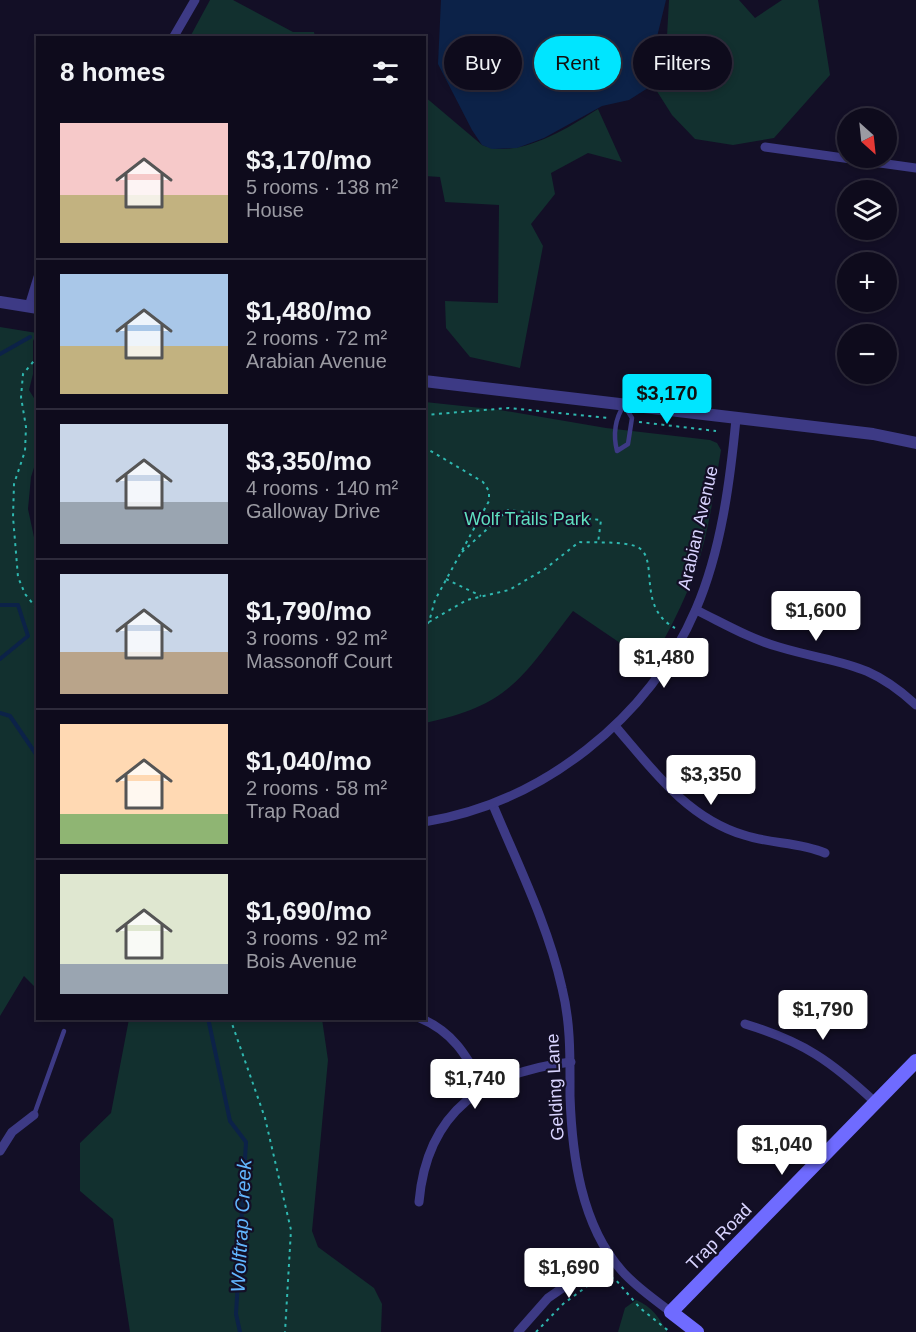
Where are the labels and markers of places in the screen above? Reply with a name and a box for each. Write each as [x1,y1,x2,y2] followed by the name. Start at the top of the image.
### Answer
[618,374,716,425] pin: $3,170
[767,591,865,642] pin: $1,600
[615,638,713,689] pin: $1,480
[662,755,760,806] pin: $3,350
[774,990,872,1041] pin: $1,790
[426,1059,524,1110] pin: $1,740
[733,1125,831,1176] pin: $1,040
[520,1248,618,1299] pin: $1,690

